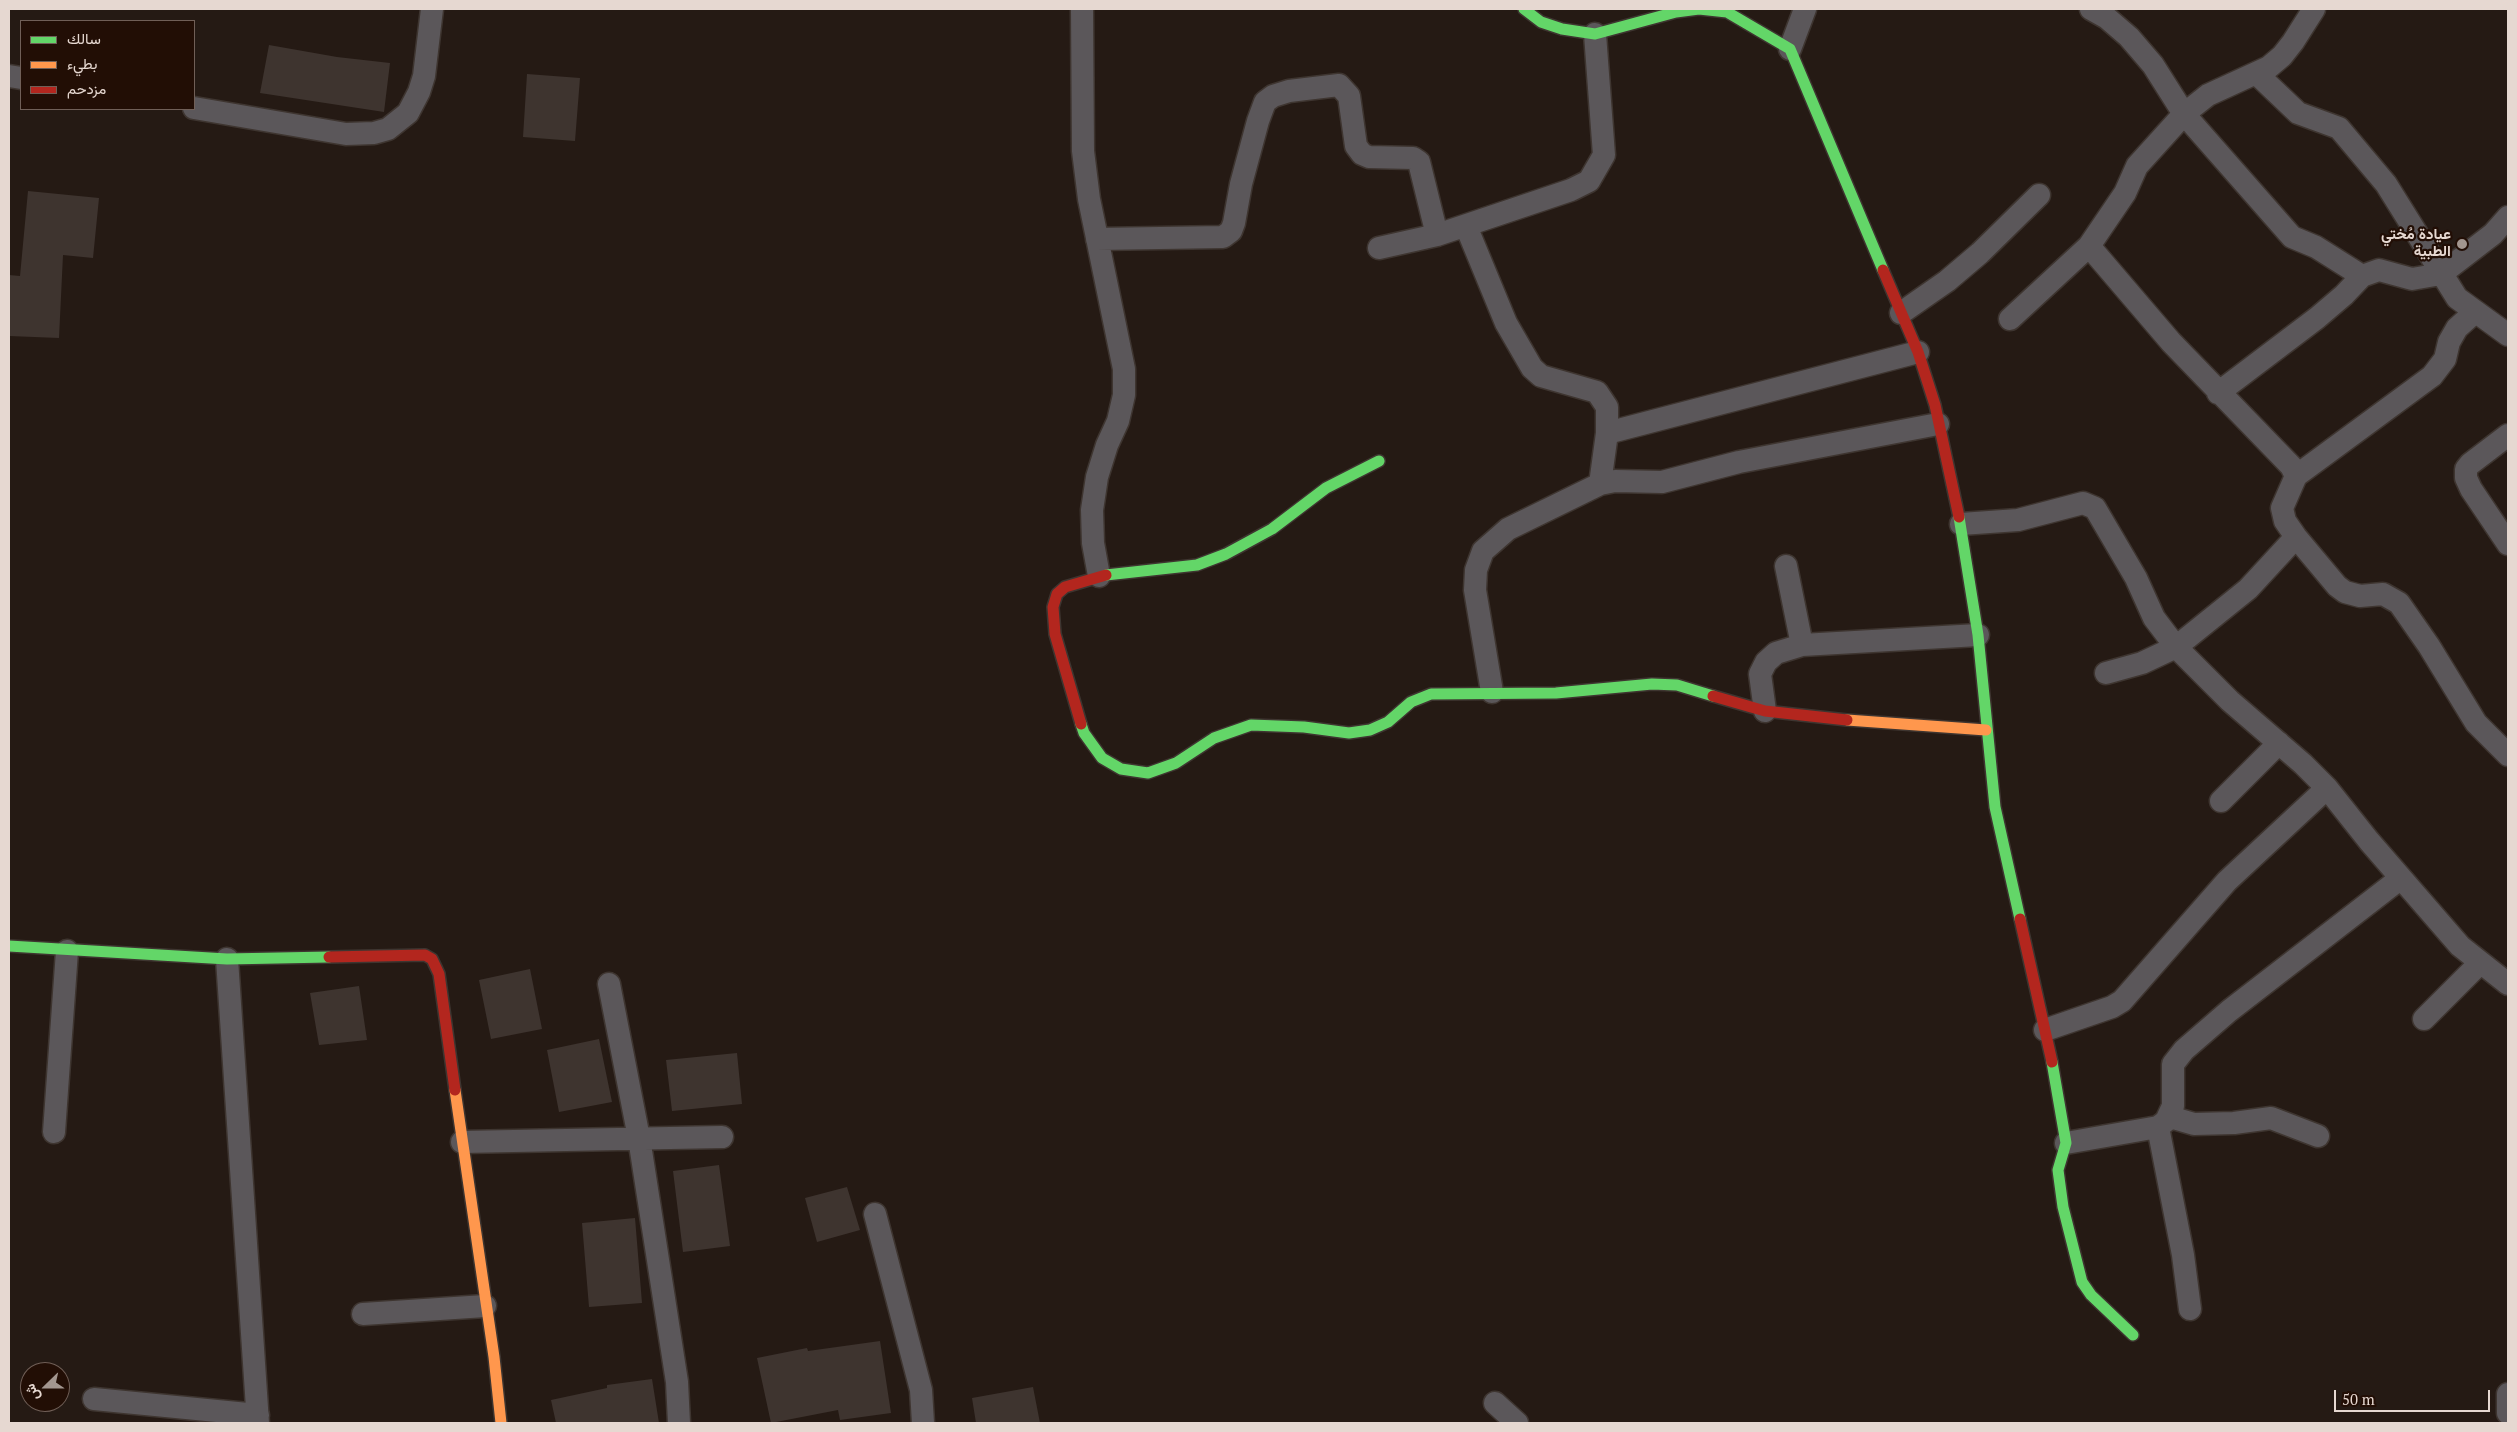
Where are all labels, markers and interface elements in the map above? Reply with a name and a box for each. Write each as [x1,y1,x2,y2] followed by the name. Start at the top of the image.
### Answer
[20,20,195,110] legend
[67,28,101,48] text: سالك
[67,53,97,73] text: بطيء
[67,78,106,98] text: مزدحم
[2381,226,2451,261] place label: عيادة مُختي الطبية
[2455,237,2469,251] marker: عيادة مُختي الطبية
[20,1362,70,1412] north arrow
[2337,1380,2493,1412] scale bar
[20,1381,44,1404] text: ش
[2342,1389,2375,1409] text: 50 m

